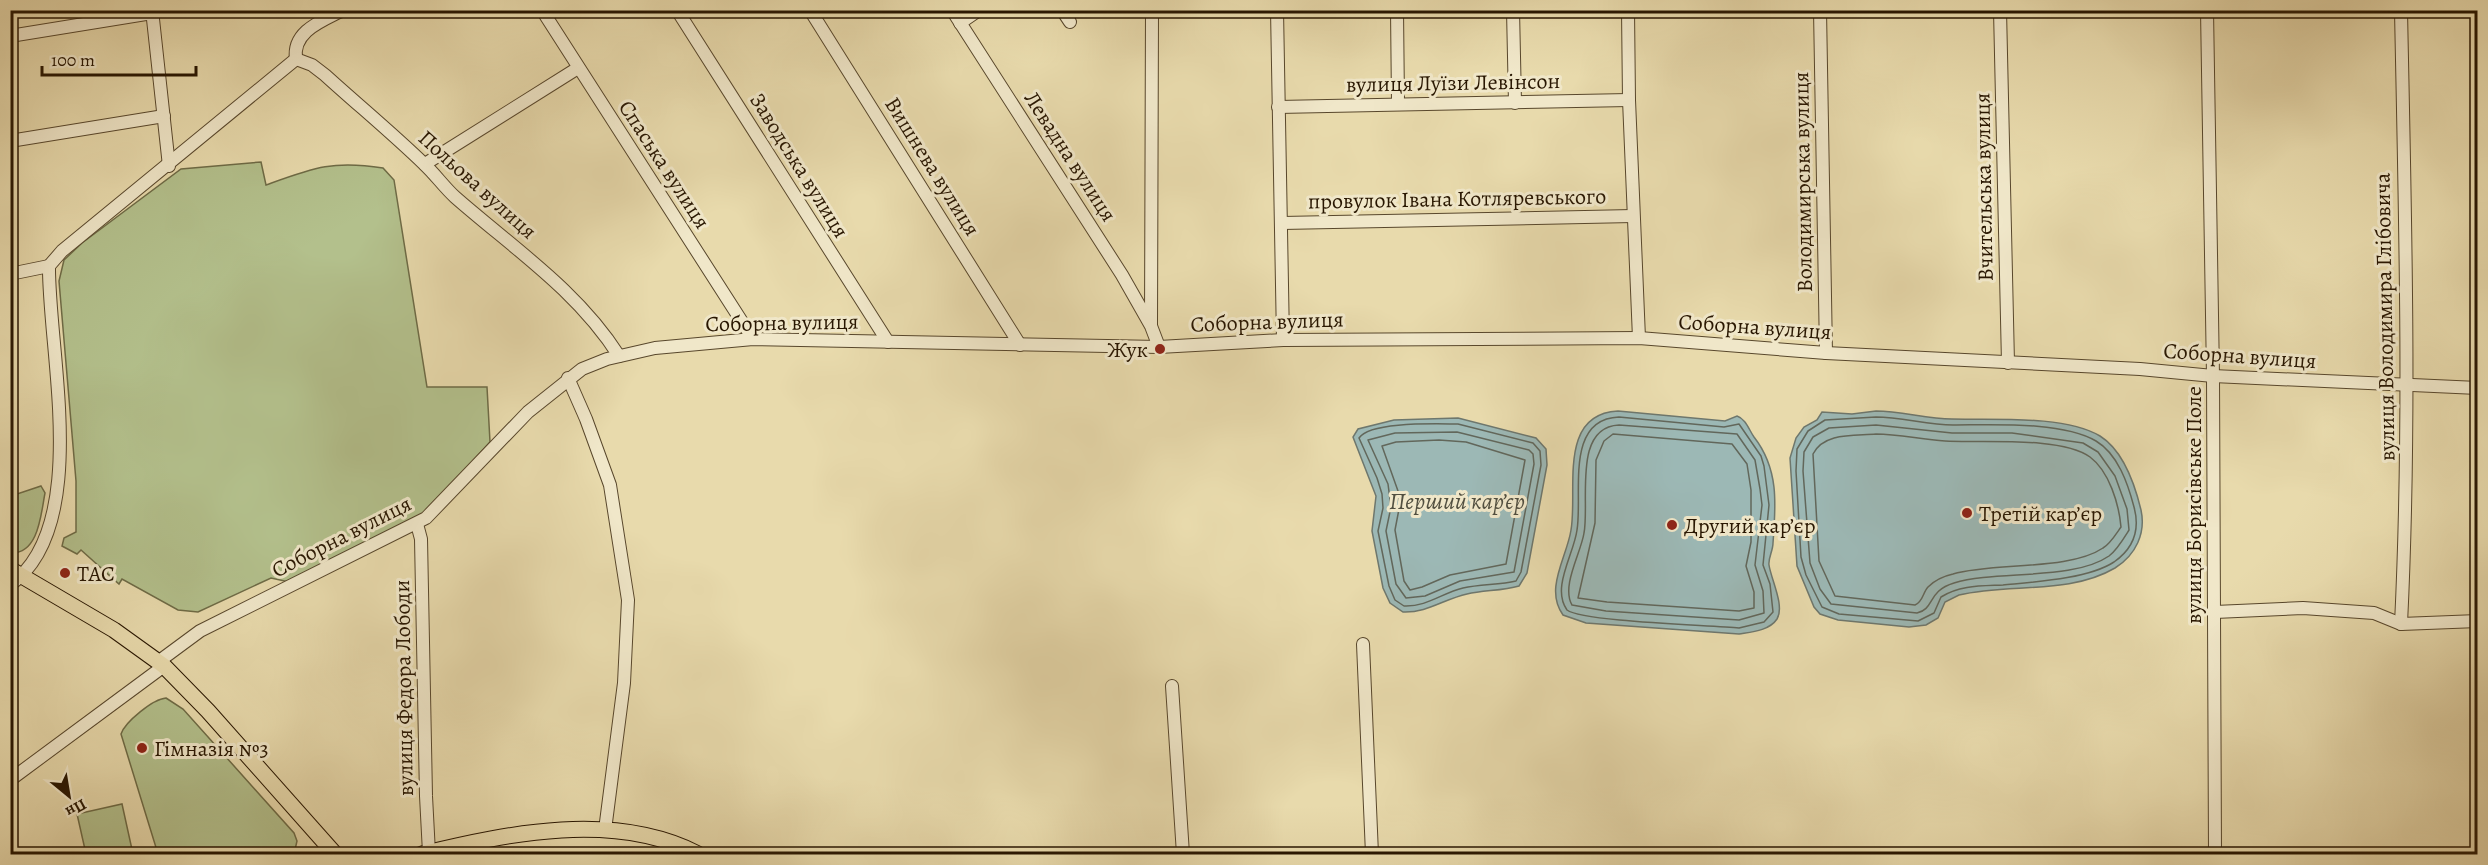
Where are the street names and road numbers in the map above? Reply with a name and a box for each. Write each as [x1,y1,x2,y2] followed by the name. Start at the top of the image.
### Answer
[1346,66,1561,100] street label: вулиця Луїзи Левінсон
[1786,71,1820,293] street label: Володимирська вулиця
[1017,86,1124,227] street label: Левадна вулиця
[742,87,856,244] street label: Заводська вулиця
[877,91,987,242] street label: Вишнева вулиця
[1967,92,2001,282] street label: Вчительська вулиця
[611,94,717,235] street label: Спаська вулиця
[412,123,543,246] street label: Польова вулиця
[2367,172,2403,462] street label: вулиця Володимира Глібовича
[1308,181,1607,217] street label: провулок Івана Котляревського
[1190,304,1344,340] street label: Соборна вулиця
[705,307,859,339] street label: Соборна вулиця
[1678,307,1832,347] street label: Соборна вулиця
[2163,336,2317,376] street label: Соборна вулиця
[2179,386,2209,624] street label: вулиця Борисівське Поле
[266,489,416,585] street label: Соборна вулиця
[387,580,421,796] street label: вулиця Федора Лободи

